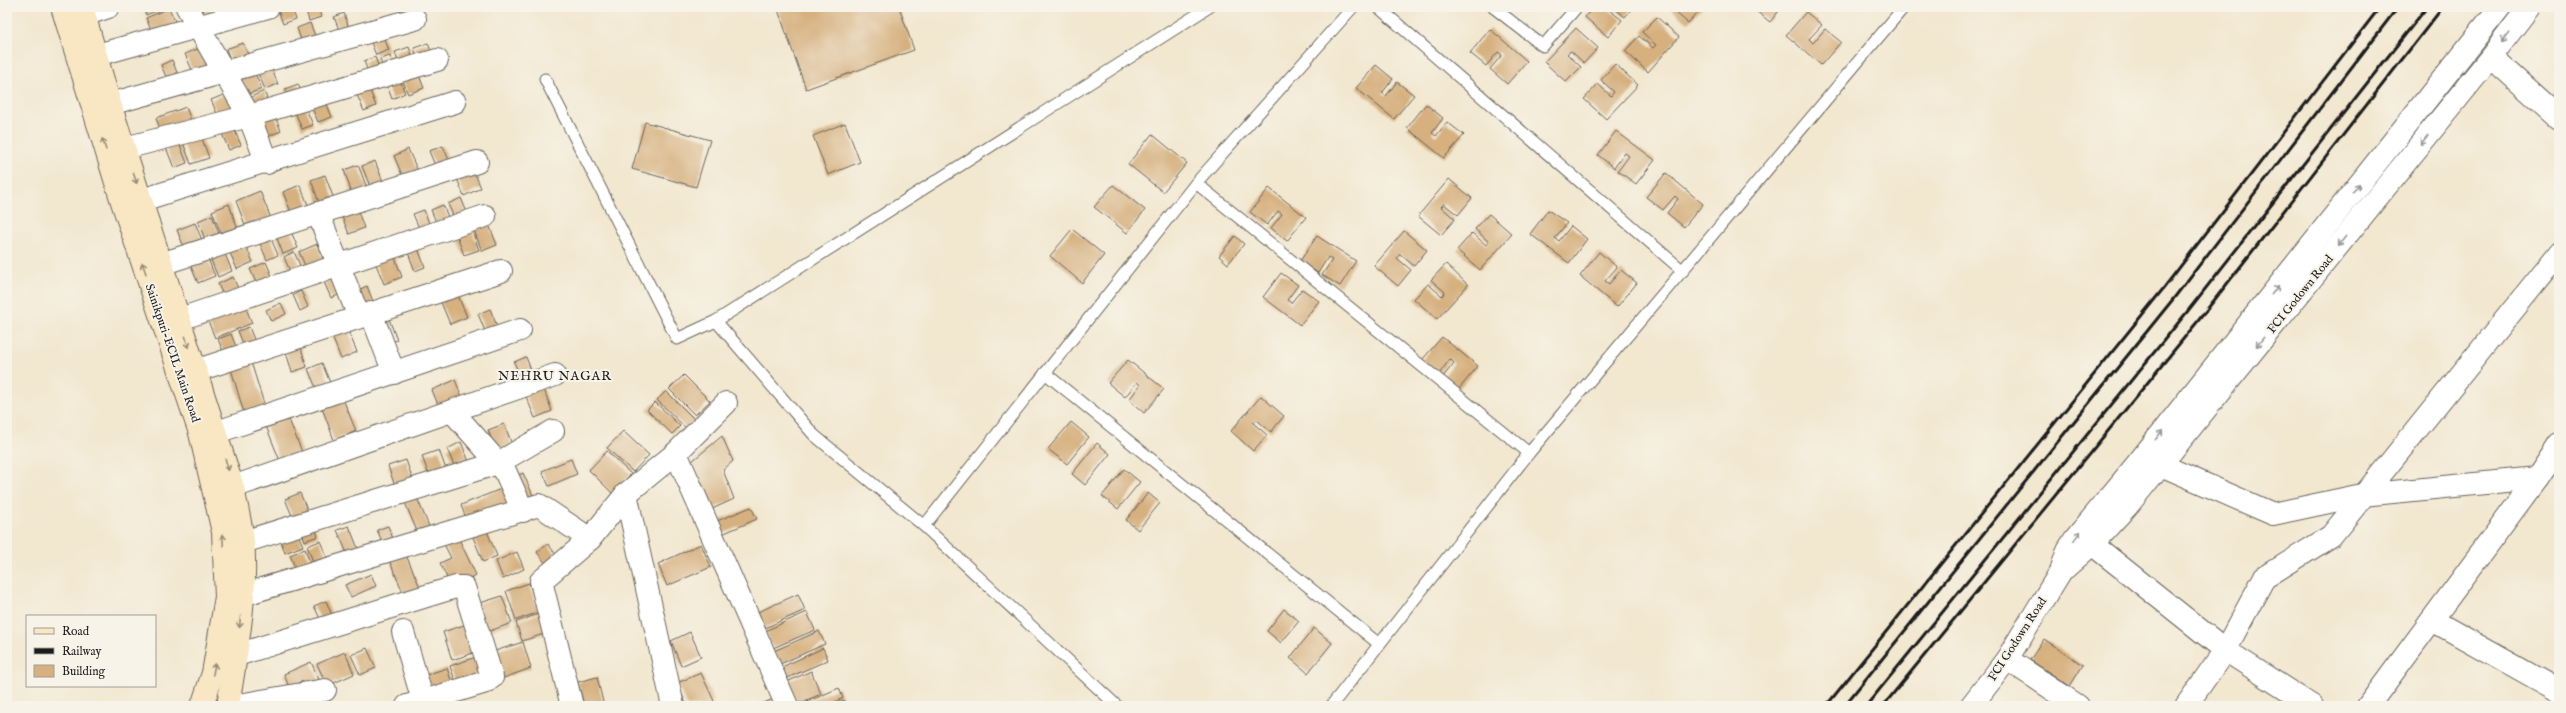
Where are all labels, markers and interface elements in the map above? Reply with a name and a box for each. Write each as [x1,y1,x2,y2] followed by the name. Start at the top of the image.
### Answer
[2501,33,2509,44] one-way arrow
[2420,134,2429,145] one-way arrow
[100,139,108,151] one-way arrow
[132,171,139,184] one-way arrow
[2351,182,2360,193] one-way arrow
[2338,235,2347,246] one-way arrow
[2264,252,2337,337] street label: FCI Godown Road
[139,262,147,274] one-way arrow
[141,282,203,425] street label: Sainikpuri-ECIL Main Road
[2271,284,2279,295] one-way arrow
[184,335,191,348] one-way arrow
[2256,336,2265,347] one-way arrow
[498,368,612,385] district label: NEHRU NAGAR
[2155,430,2164,441] one-way arrow
[224,459,231,472] one-way arrow
[2073,531,2082,542] one-way arrow
[220,534,227,547] one-way arrow
[1985,594,2050,684] street label: FCI Godown Road
[26,615,156,687] legend
[236,615,243,628] one-way arrow
[62,624,90,639] text: Road
[62,644,101,659] text: Railway
[210,663,218,676] one-way arrow
[62,664,106,679] text: Building

